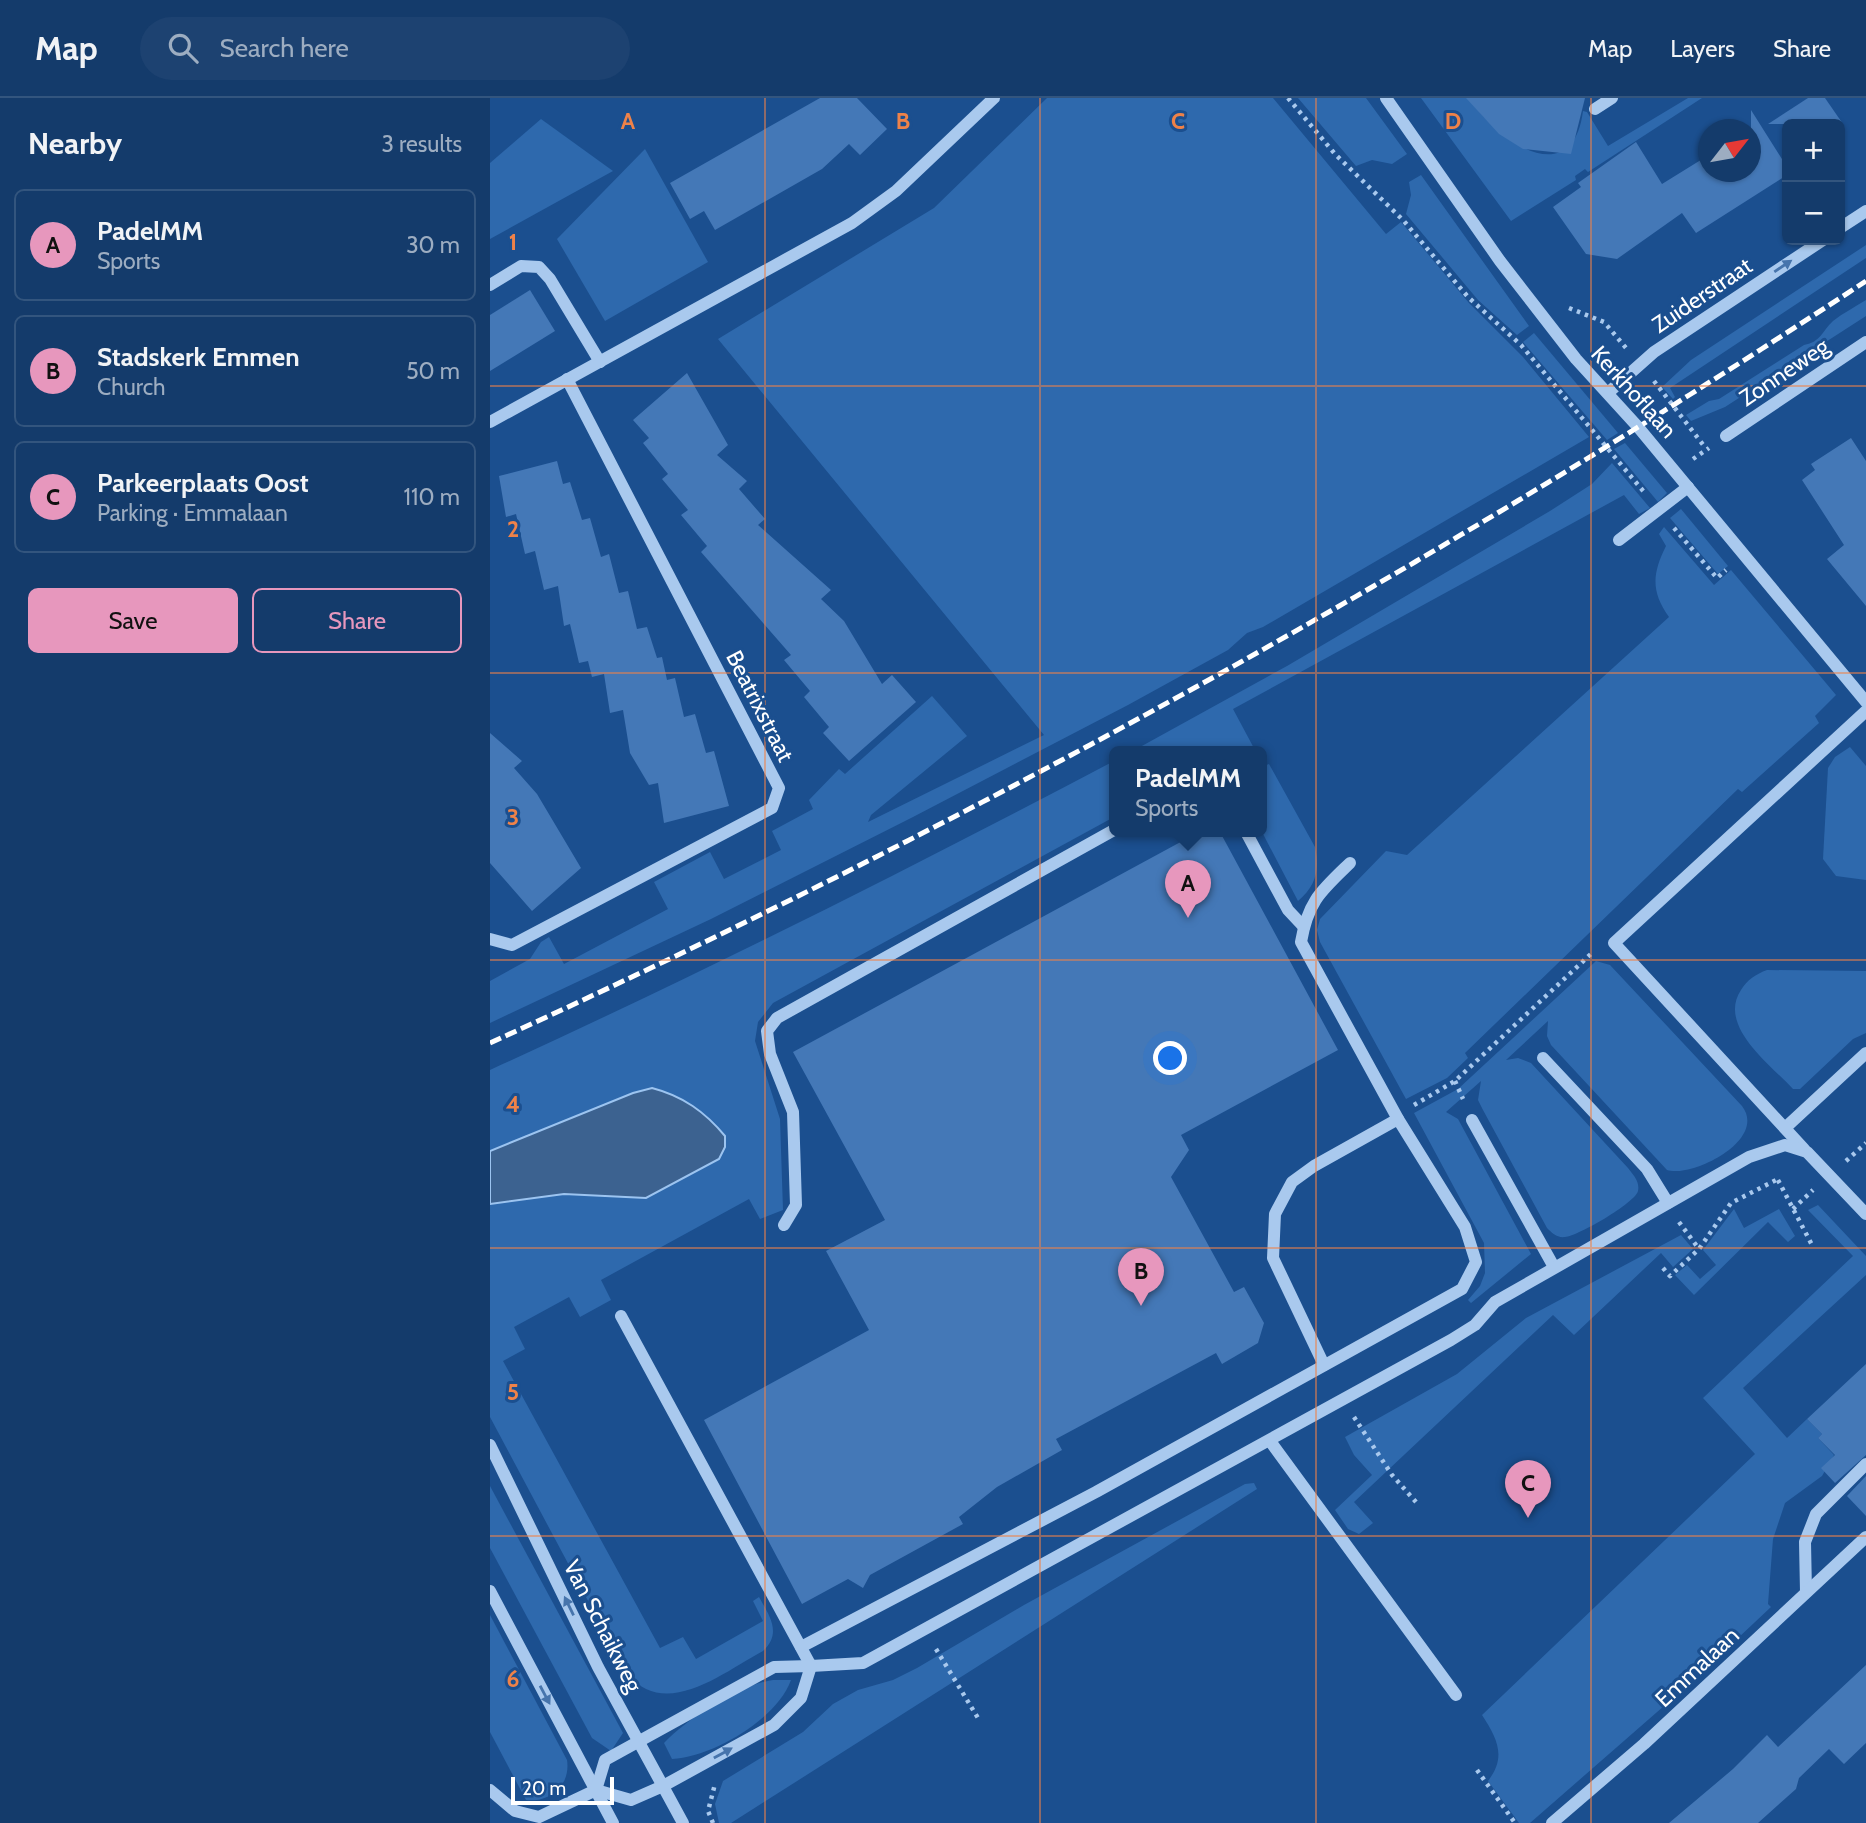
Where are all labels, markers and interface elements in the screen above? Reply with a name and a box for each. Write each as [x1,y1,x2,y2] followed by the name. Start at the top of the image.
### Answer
[140,17,630,80] search box
[35,28,98,68] text: Map
[164,29,202,67] icon: search
[220,32,349,64] text: Search here
[1588,34,1632,63] text: Map
[1670,34,1735,63] text: Layers
[1773,34,1831,63] text: Share
[621,107,636,135] text: A
[896,107,910,135] text: B
[1171,107,1185,135] text: C
[1445,107,1461,135] text: D
[1698,119,1761,182] north arrow
[1782,119,1845,245] map controls
[1782,119,1845,182] button: +
[28,125,122,162] text: Nearby
[381,130,462,158] text: 3 results
[1782,182,1845,245] button: −
[97,215,203,247] text: PadelMM
[509,228,517,256] text: 1
[46,231,60,259] text: A
[406,231,460,259] text: 30 m
[97,247,160,275] text: Sports
[1647,251,1758,339] street label: Zuiderstraat
[1774,259,1792,273] one-way arrow
[1734,332,1835,412] street label: Zonneweg
[1585,340,1683,444] street label: Kerkhoflaan
[97,341,300,373] text: Stadskerk Emmen
[46,357,60,385] text: B
[406,357,460,385] text: 50 m
[97,373,166,401] text: Church
[97,467,309,499] text: Parkeerplaats Oost
[46,483,60,511] text: C
[404,483,460,511] text: 110 m
[97,499,288,527] text: Parking · Emmalaan
[507,515,519,543] text: 2
[28,588,238,653] button: Save
[252,588,462,653] button: Share
[720,646,800,767] street label: Beatrixstraat
[1109,746,1267,837] popup
[1135,762,1241,794] text: PadelMM
[1135,794,1198,822] text: Sports
[507,803,519,831] text: 3
[1165,860,1211,918] pin: A
[1153,1041,1187,1075] your location
[506,1090,520,1118] text: 4
[1118,1248,1164,1306] pin: B
[507,1378,519,1406] text: 5
[1505,1460,1551,1518] pin: C
[558,1555,649,1697] street label: Van Schaikweg
[563,1596,574,1616] one-way arrow
[1649,1621,1745,1713] street label: Emmalaan
[507,1665,519,1693] text: 6
[539,1685,551,1705] one-way arrow
[713,1747,733,1759] one-way arrow
[511,1774,614,1806] scale bar
[522,1777,566,1800] text: 20 m

